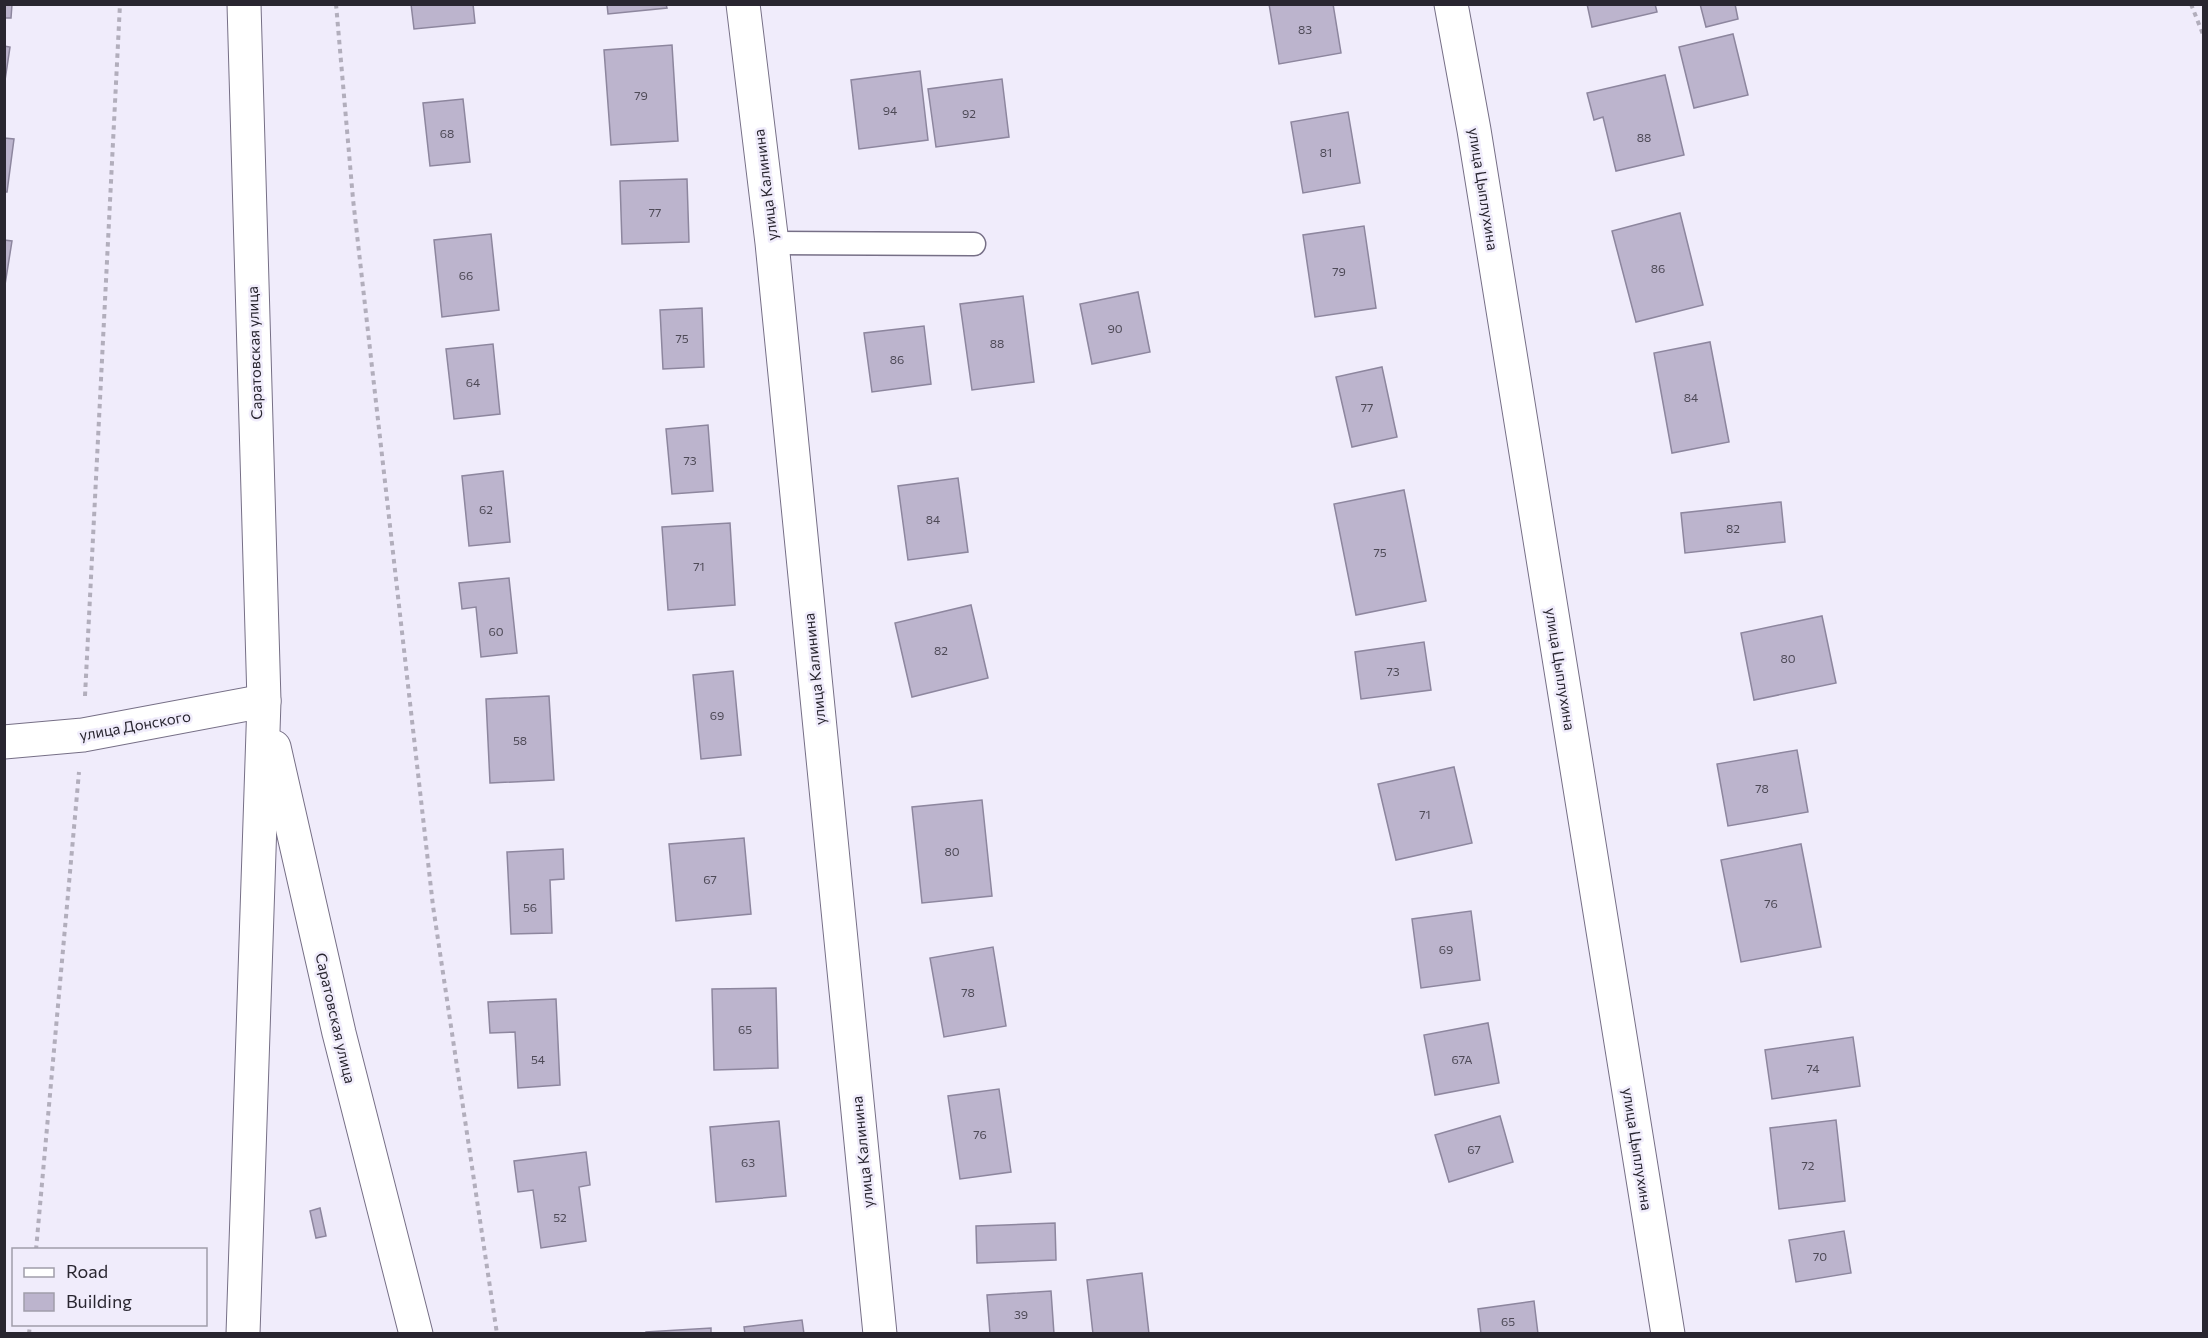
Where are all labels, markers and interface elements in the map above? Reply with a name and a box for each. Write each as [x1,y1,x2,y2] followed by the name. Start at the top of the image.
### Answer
[1298,22,1312,36] house number: 83
[634,88,648,102] house number: 79
[883,103,897,117] house number: 94
[962,106,976,120] house number: 92
[440,126,454,140] house number: 68
[1465,126,1503,252] street label: улица Цыплухина
[749,128,781,242] street label: улица Калинина
[1637,130,1651,144] house number: 88
[1320,145,1332,159] house number: 81
[649,205,661,219] house number: 77
[1651,261,1665,275] house number: 86
[1332,264,1346,278] house number: 79
[459,268,473,282] house number: 66
[243,286,265,420] street label: Саратовская улица
[1107,321,1123,335] house number: 90
[675,331,689,345] house number: 75
[990,336,1004,350] house number: 88
[890,352,904,366] house number: 86
[466,375,480,389] house number: 64
[1684,390,1698,404] house number: 84
[1361,400,1373,414] house number: 77
[683,453,697,467] house number: 73
[479,502,493,516] house number: 62
[926,512,940,526] house number: 84
[1726,521,1740,535] house number: 82
[1373,545,1387,559] house number: 75
[693,559,705,573] house number: 71
[1542,606,1580,732] street label: улица Цыплухина
[799,612,829,726] street label: улица Калинина
[488,624,504,638] house number: 60
[934,643,948,657] house number: 82
[1780,651,1796,665] house number: 80
[1386,664,1400,678] house number: 73
[78,706,192,744] street label: улица Донского
[710,708,724,722] house number: 69
[513,733,527,747] house number: 58
[1755,781,1769,795] house number: 78
[1419,807,1431,821] house number: 71
[944,844,960,858] house number: 80
[703,872,717,886] house number: 67
[1764,896,1778,910] house number: 76
[523,900,537,914] house number: 56
[1439,942,1453,956] house number: 69
[312,951,360,1085] street label: Саратовская улица
[961,985,975,999] house number: 78
[738,1022,752,1036] house number: 65
[531,1052,545,1066] house number: 54
[1452,1052,1472,1066] house number: 67А
[1807,1061,1819,1075] house number: 74
[1619,1086,1657,1212] street label: улица Цыплухина
[847,1095,877,1209] street label: улица Калинина
[973,1127,987,1141] house number: 76
[1467,1142,1481,1156] house number: 67
[741,1155,755,1169] house number: 63
[1802,1158,1815,1172] house number: 72
[553,1210,567,1224] house number: 52
[12,1248,207,1326] legend
[1813,1249,1827,1263] house number: 70
[66,1260,108,1282] text: Road
[66,1290,132,1312] text: Building
[1014,1307,1028,1321] house number: 39
[1501,1314,1515,1328] house number: 65

